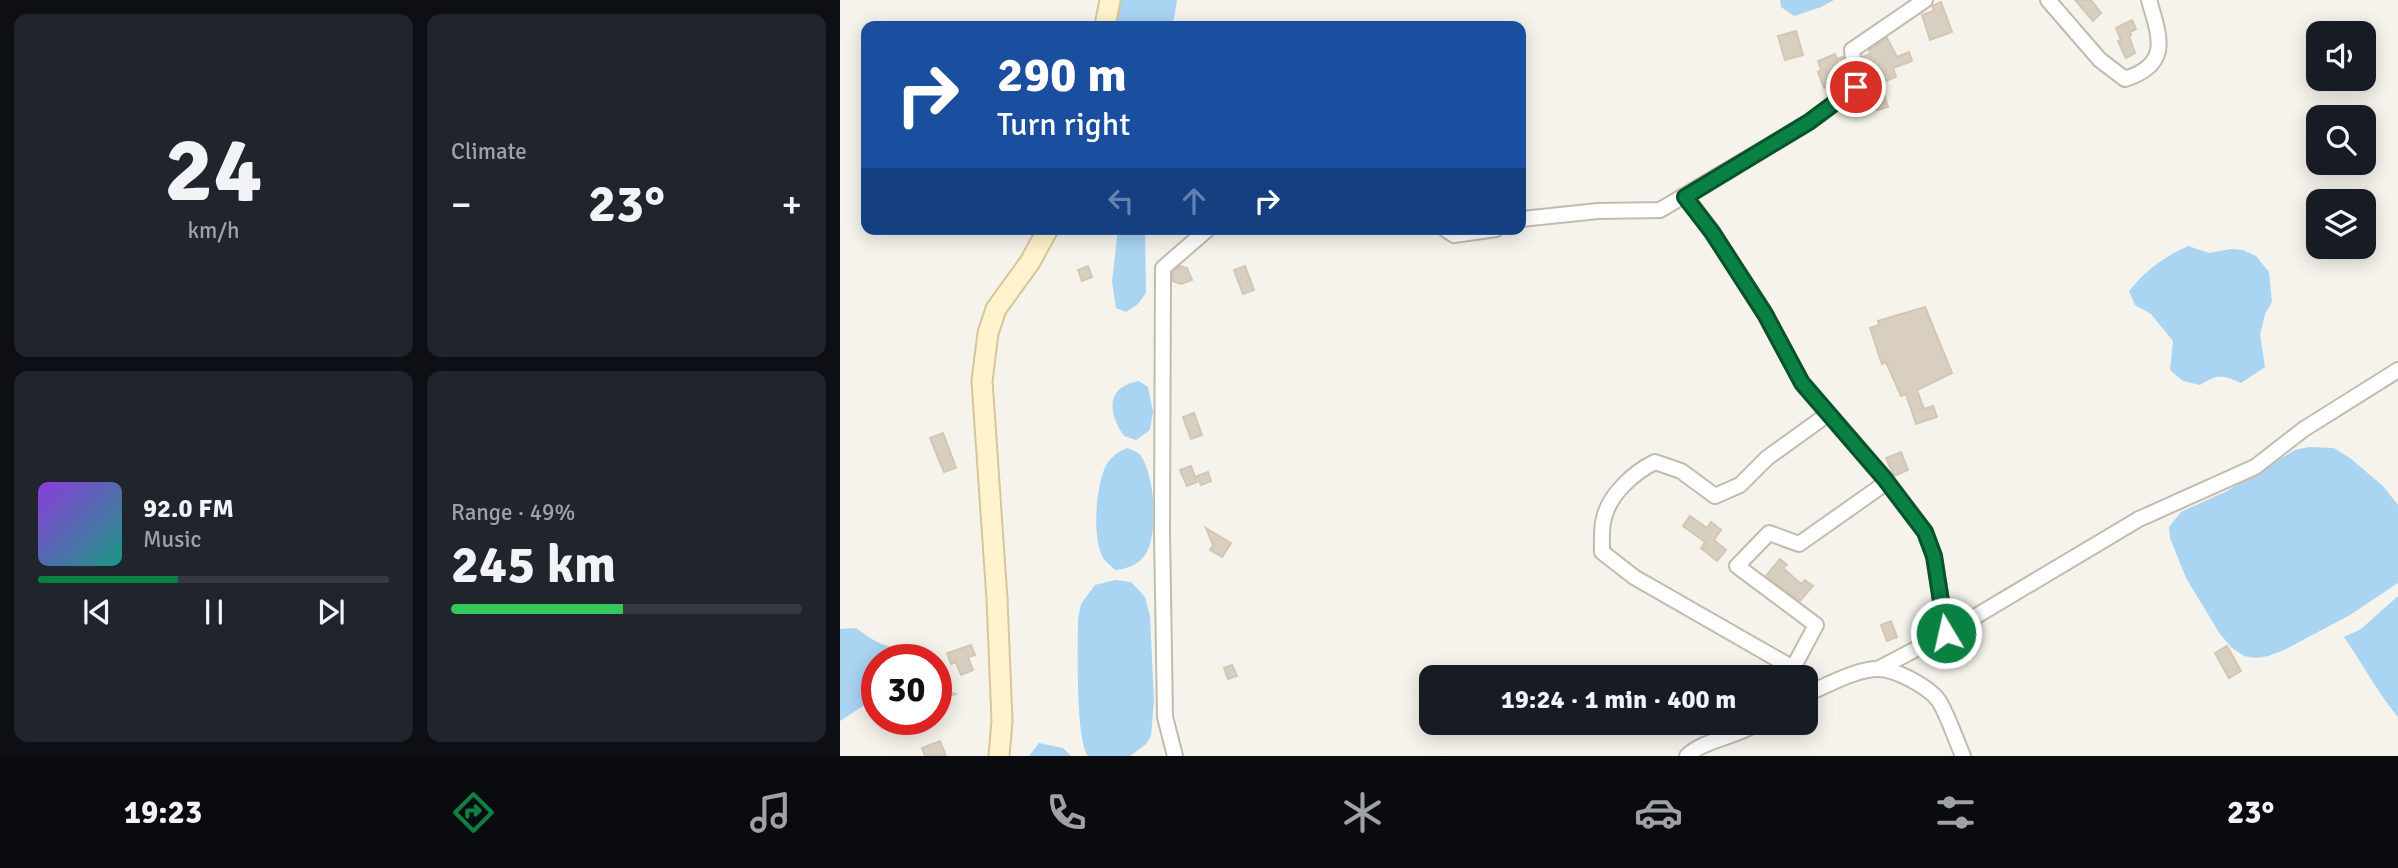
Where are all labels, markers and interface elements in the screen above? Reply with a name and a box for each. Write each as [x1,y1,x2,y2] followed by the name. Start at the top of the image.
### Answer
[2306,21,2376,259] map controls
[2306,21,2376,91] button: sound
[997,45,1127,105] text: 290 m
[882,49,973,140] icon: right
[1826,57,1886,117] pin
[1837,68,1875,106] icon: arrive
[997,105,1130,144] text: Turn right
[2306,105,2376,175] button: search
[164,114,263,227] text: 24
[451,137,527,166] text: Climate
[588,172,665,236] text: 23°
[451,181,472,228] text: −
[781,181,802,228] text: +
[1102,182,1140,220] icon: left
[1175,182,1213,220] icon: ahead
[1248,182,1286,220] icon: right
[2306,189,2376,259] button: layers
[187,216,240,245] text: km/h
[143,493,234,525] text: 92.0 FM
[451,498,575,527] text: Range · 49%
[143,525,201,554] text: Music
[451,533,616,597] text: 245 km
[78,593,116,631] icon: previous
[195,593,233,631] icon: pause
[312,593,350,631] icon: next
[1909,596,1983,670] position arrow
[861,644,952,735] speed limit sign: 30
[1501,684,1736,716] text: 19:24 · 1 min · 400 m
[449,788,498,837] icon: directions
[746,788,795,837] icon: music
[1042,788,1091,837] icon: phone
[1338,788,1387,837] icon: climate
[1634,788,1683,837] icon: car
[1931,788,1980,837] icon: filters
[124,793,202,832] text: 19:23
[2227,793,2274,832] text: 23°

